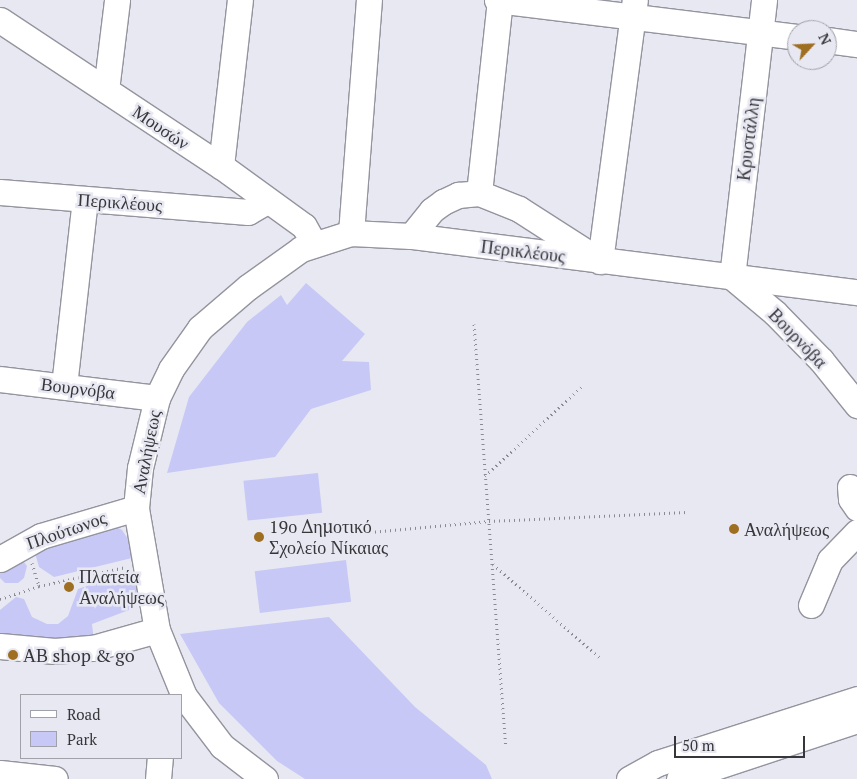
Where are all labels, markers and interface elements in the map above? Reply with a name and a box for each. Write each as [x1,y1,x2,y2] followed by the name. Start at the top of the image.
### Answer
[787,20,837,70] north arrow
[814,30,836,48] text: N
[732,96,764,182] street label: Κρυστάλλη
[129,100,193,154] street label: Μουσών
[77,188,163,216] street label: Περικλέους
[480,235,566,267] street label: Περικλέους
[764,304,832,372] street label: Βουρνόβα
[40,373,116,403] street label: Βουρνόβα
[127,408,165,496] street label: Αναλήψεως
[23,506,109,554] street label: Πλούτωνος
[269,516,388,558] place label: 19ο Δημοτικό Σχολείο Νίκαιας
[744,518,829,540] place label: Αναλήψεως
[728,523,740,535] marker: Αναλήψεως
[253,531,265,543] marker: 19ο Δημοτικό Σχολείο Νίκαιας
[79,566,164,608] place label: Πλατεία Αναλήψεως
[63,581,75,593] marker: Πλατεία Αναλήψεως
[23,644,135,666] place label: ΑΒ shop & go
[7,649,19,661] marker: ΑΒ shop & go
[20,694,182,759] legend
[67,704,100,724] text: Road
[677,726,808,758] scale bar
[67,729,97,749] text: Park
[682,735,715,755] text: 50 m

